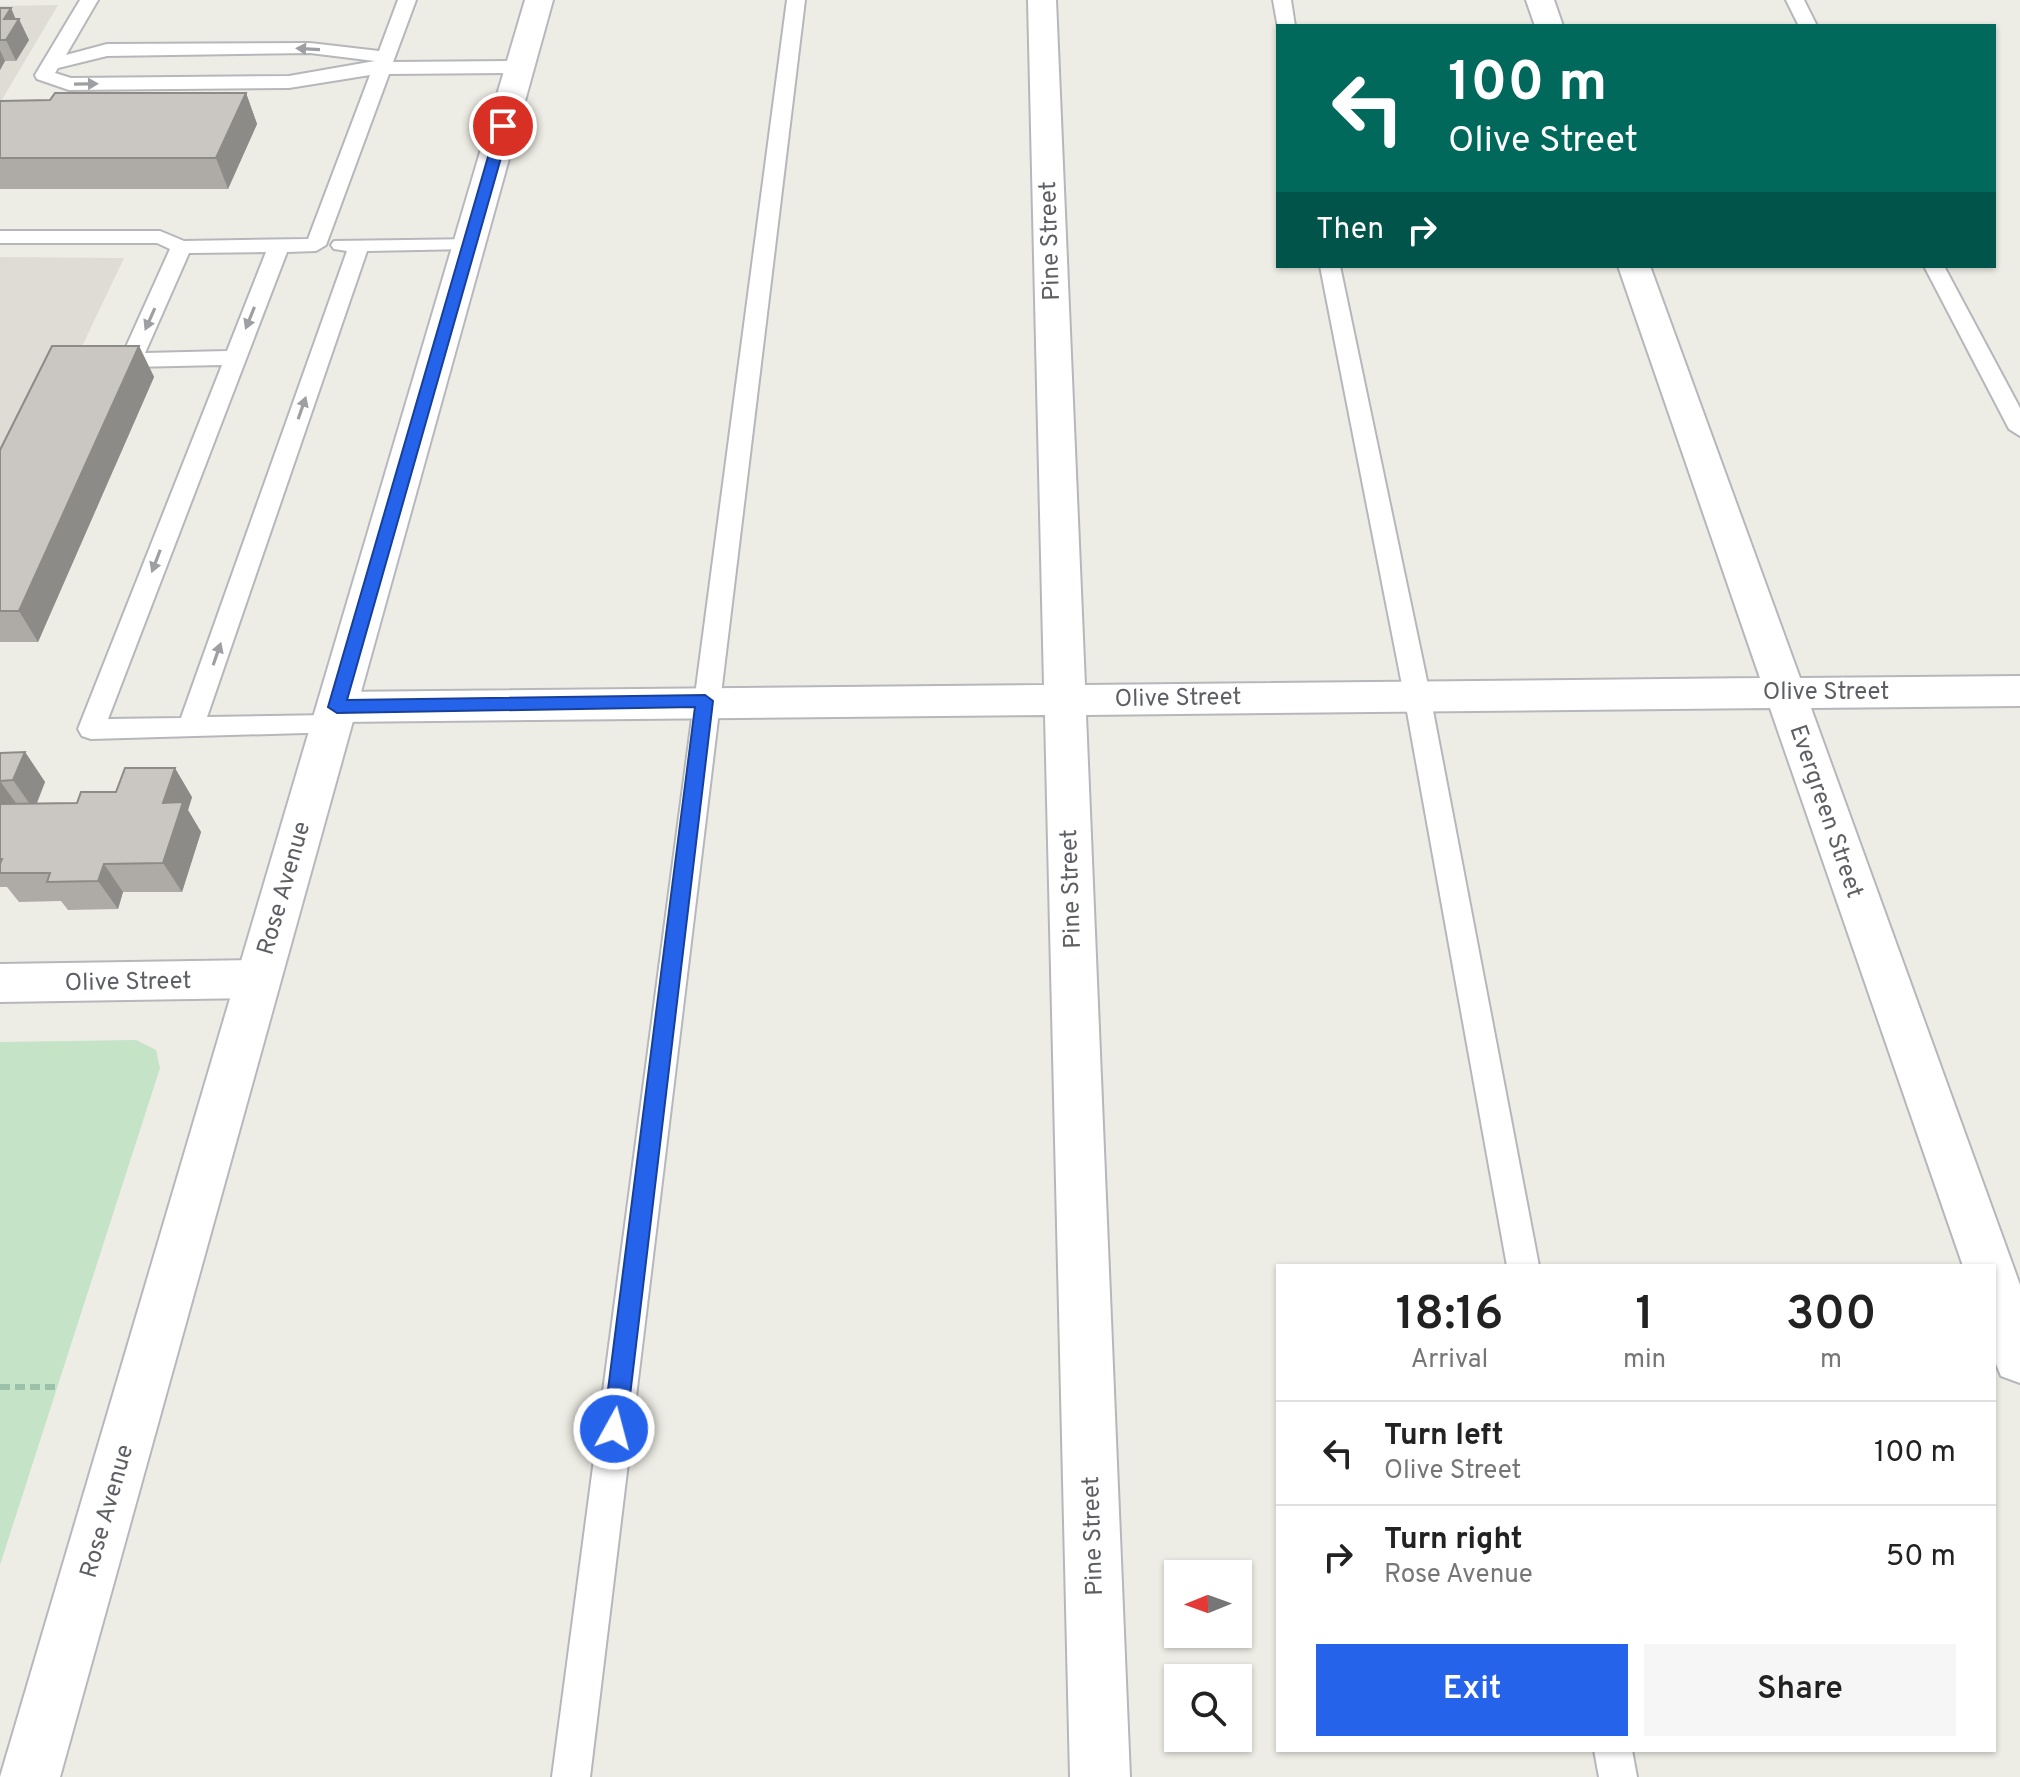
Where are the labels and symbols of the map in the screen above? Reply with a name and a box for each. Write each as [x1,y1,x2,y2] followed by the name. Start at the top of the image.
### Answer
[295,42,320,55] one-way arrow
[74,78,99,90] one-way arrow
[469,92,537,160] pin
[1034,181,1068,301] street label: Pine Street
[243,306,256,330] one-way arrow
[143,307,156,330] one-way arrow
[297,396,309,420] one-way arrow
[149,549,162,573] one-way arrow
[211,641,223,665] one-way arrow
[1763,678,1889,708] street label: Olive Street
[1114,683,1242,715] street label: Olive Street
[1781,721,1869,902] street label: Evergreen Street
[252,818,318,959] street label: Rose Avenue
[1055,829,1089,949] street label: Pine Street
[64,967,192,999] street label: Olive Street
[572,1387,656,1471] position arrow
[75,1441,141,1582] street label: Rose Avenue
[1077,1476,1111,1596] street label: Pine Street
[1164,1560,1252,1648] north arrow

